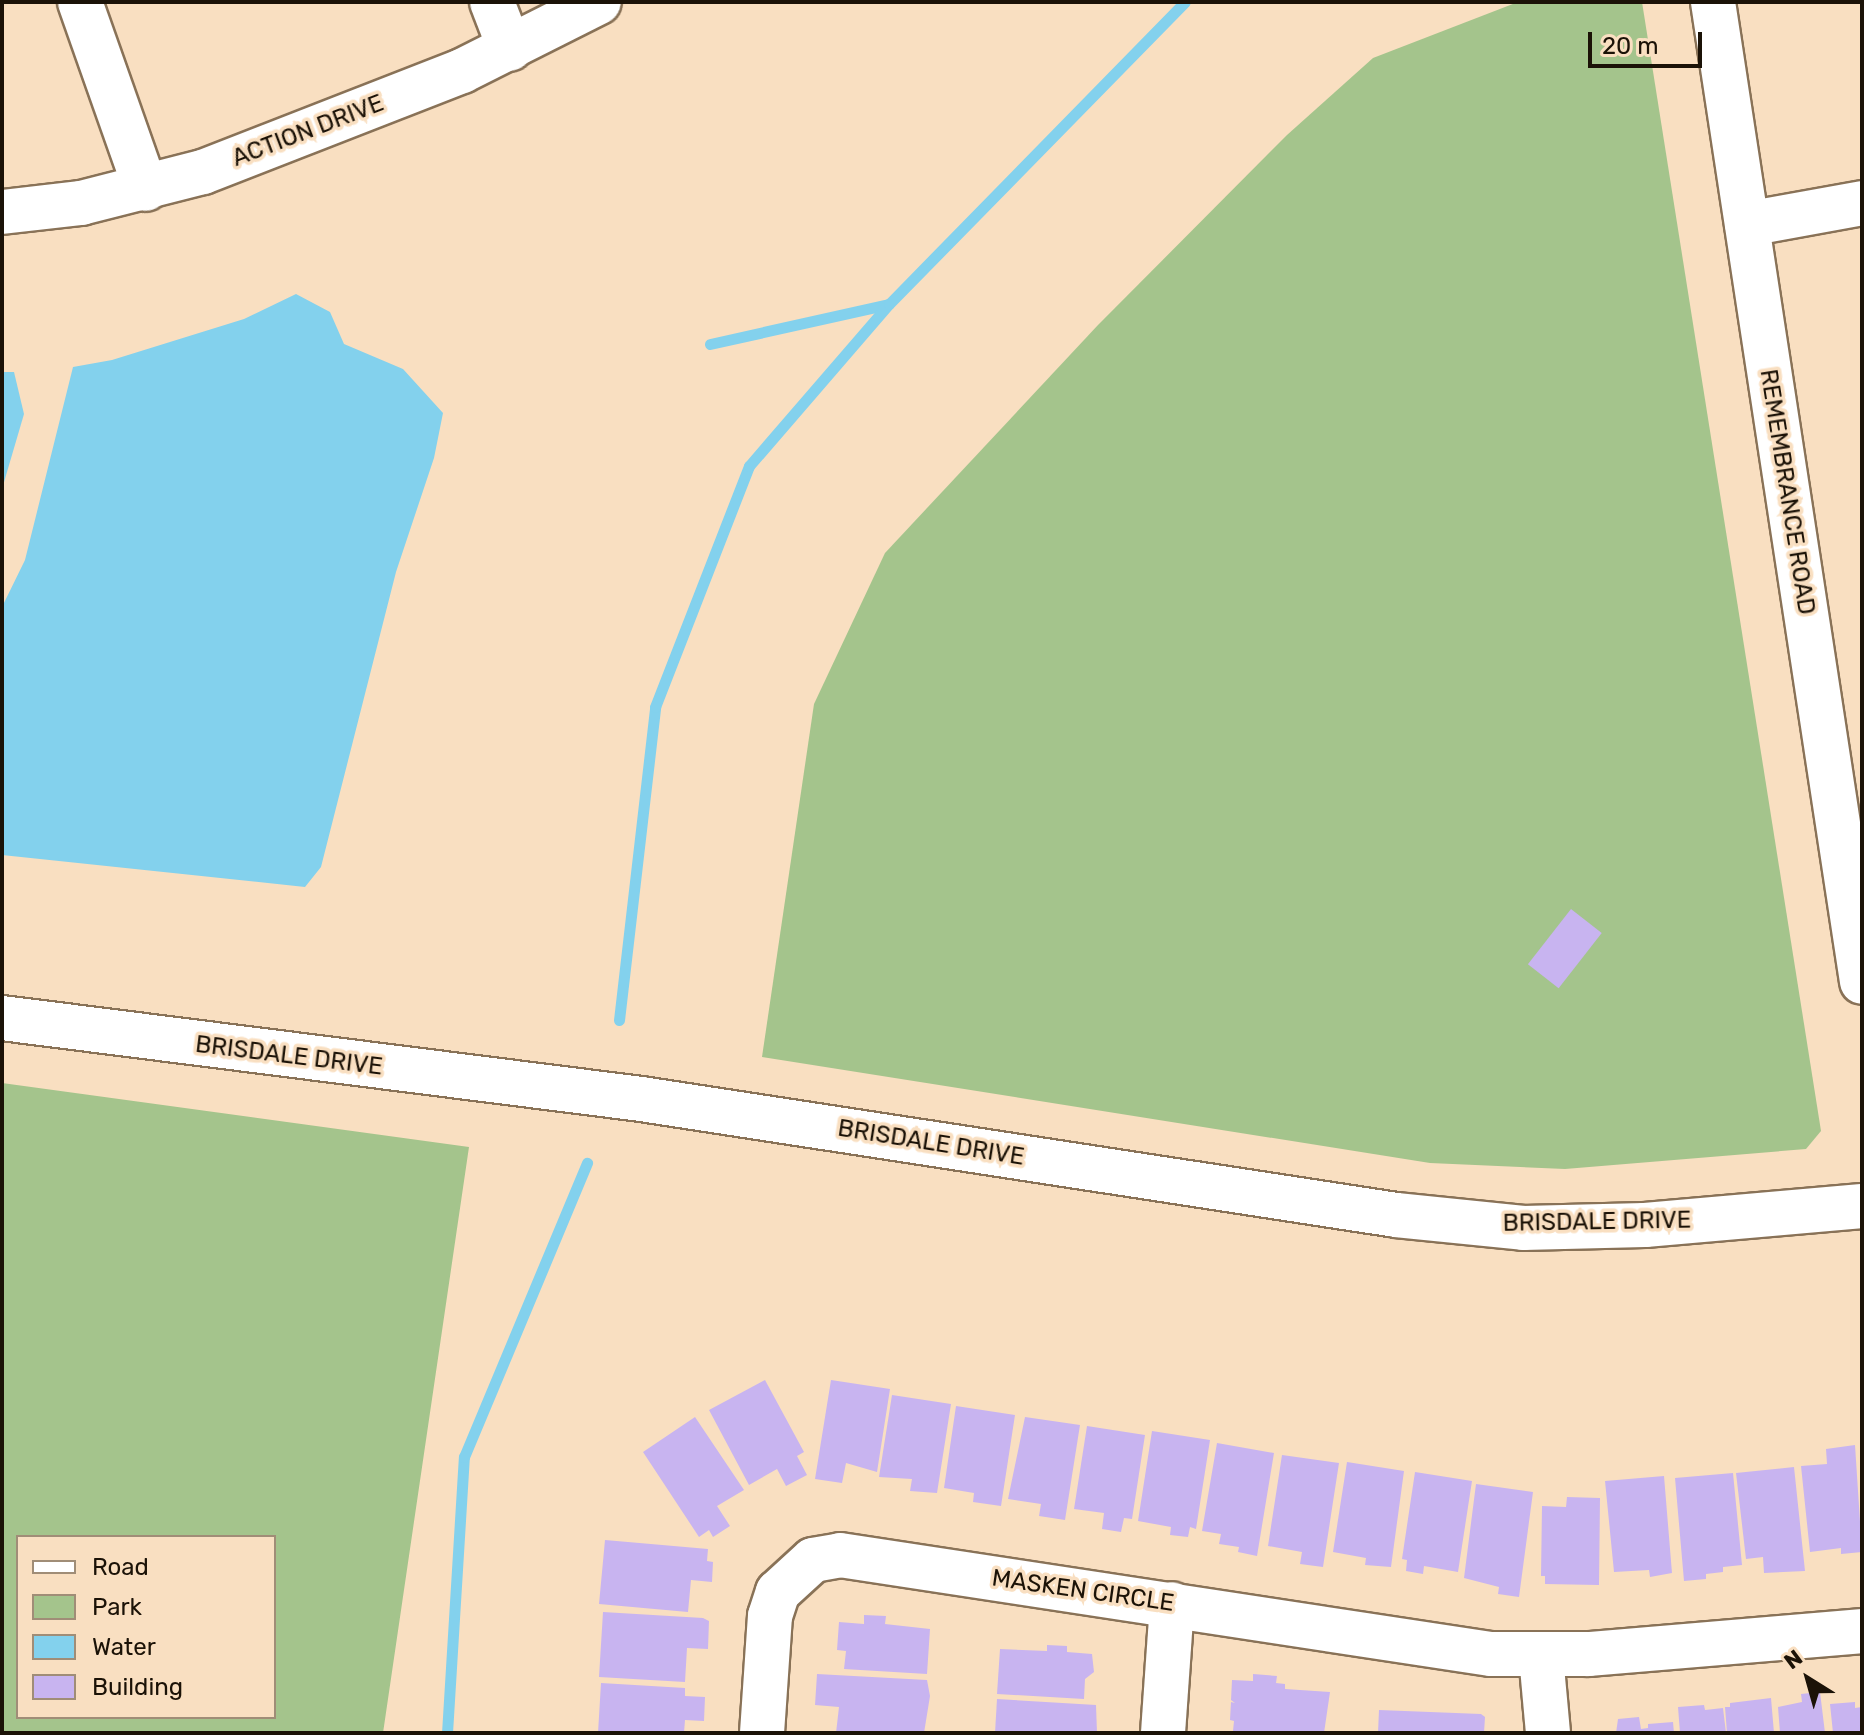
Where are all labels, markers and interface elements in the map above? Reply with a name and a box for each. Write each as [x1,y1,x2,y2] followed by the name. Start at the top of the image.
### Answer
[1592,16,1706,66] scale bar
[1602,32,1659,60] text: 20 m
[228,89,388,173] street label: ACTION DRIVE
[1753,367,1821,617] street label: REMEMBRANCE ROAD
[194,1030,384,1082] street label: BRISDALE DRIVE
[836,1114,1026,1172] street label: BRISDALE DRIVE
[1502,1206,1692,1238] street label: BRISDALE DRIVE
[16,1535,276,1719] legend
[92,1553,149,1581] text: Road
[990,1564,1176,1618] street label: MASKEN CIRCLE
[92,1593,142,1621] text: Park
[92,1633,156,1661] text: Water
[1768,1639,1848,1719] north arrow
[1779,1644,1808,1675] text: N
[92,1673,183,1701] text: Building

